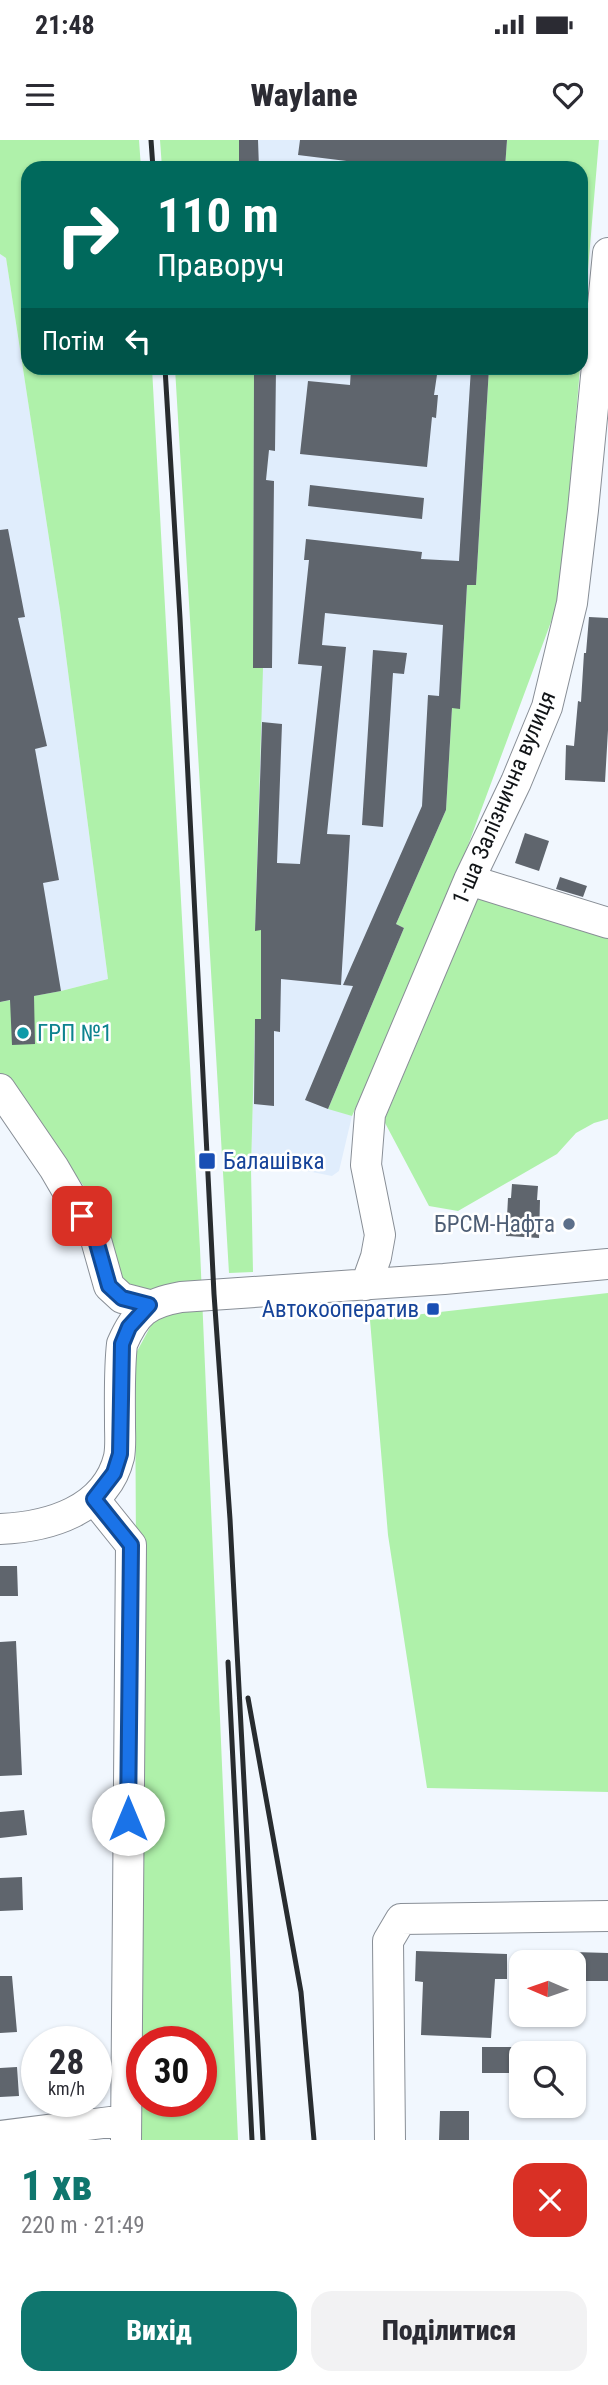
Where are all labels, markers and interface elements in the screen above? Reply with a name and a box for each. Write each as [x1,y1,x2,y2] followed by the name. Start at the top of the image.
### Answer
[35,10,95,40] text: 21:48
[21,76,59,114] icon: menu
[250,76,358,114] text: Waylane
[549,76,587,114] icon: heart
[157,187,279,244] text: 110 m
[42,189,133,280] icon: right
[157,246,284,284] text: Праворуч
[119,322,157,360] icon: left
[42,326,105,356] text: Потім
[447,687,561,909] street label: 1-ша Залізнична вулиця
[37,1020,112,1047] place label: ГРП №1
[15,1025,31,1041] marker: ГРП №1
[223,1148,325,1175] place label: Балашівка
[197,1151,217,1171] marker: Балашівка
[52,1186,112,1246] pin
[63,1197,101,1235] icon: arrive
[434,1211,555,1238] place label: БРСМ-Нафта
[561,1216,577,1232] marker: БРСМ-Нафта
[262,1296,419,1323] place label: Автокооператив
[425,1301,441,1317] marker: Автокооператив
[91,1782,165,1856] position arrow
[509,1950,586,2026] north arrow
[509,1950,586,2118] map controls
[126,2026,217,2117] speed limit sign: 30
[509,2041,586,2118] button: search
[49,2042,84,2083] text: 28
[48,2078,85,2099] text: km/h
[21,2161,92,2210] text: 1 хв
[513,2163,587,2237] button: close
[21,2212,145,2239] text: 220 m · 21:49
[21,2291,297,2371] button: Вихід
[311,2291,587,2371] button: Поділитися

